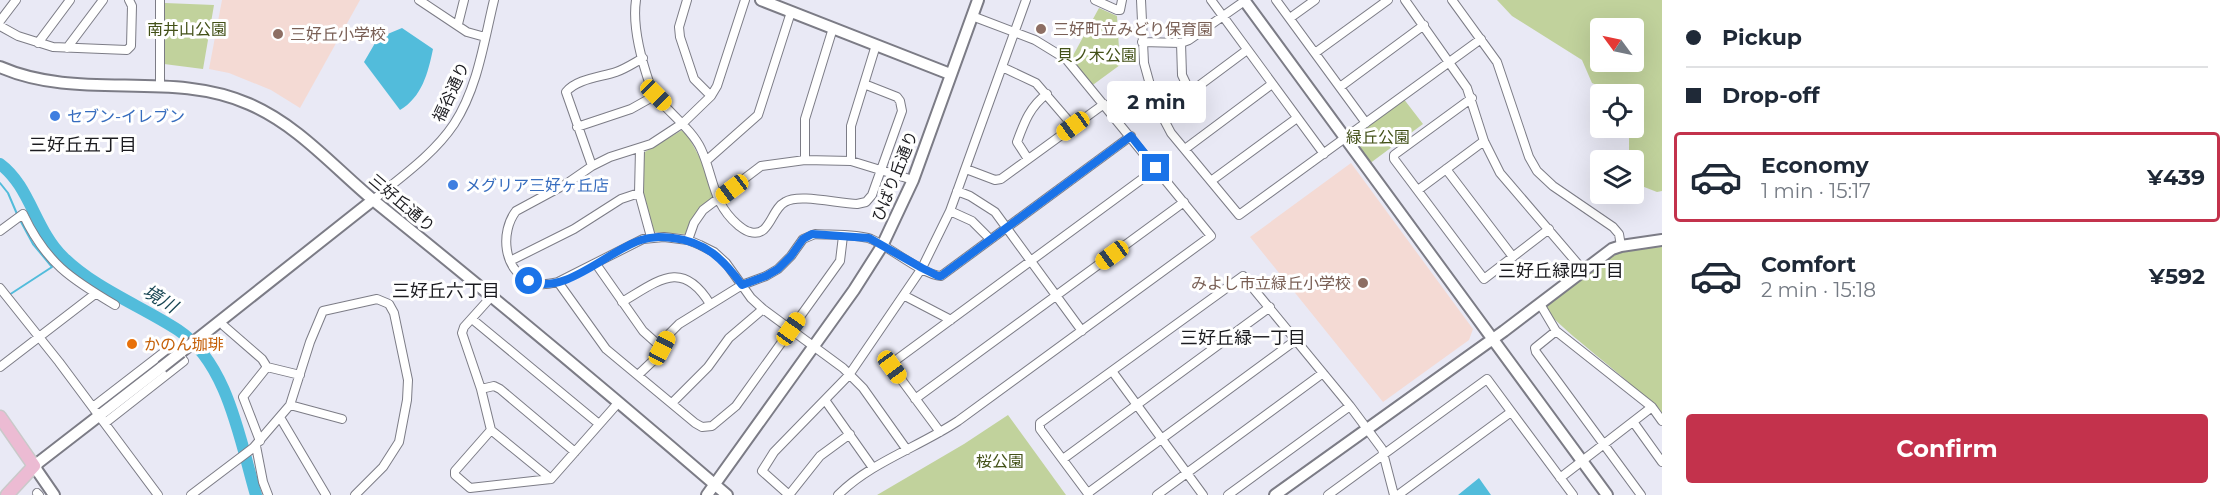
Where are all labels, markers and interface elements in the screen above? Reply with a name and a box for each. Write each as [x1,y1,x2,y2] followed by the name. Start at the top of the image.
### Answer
[1590,18,1644,72] north arrow
[1590,18,1644,204] map controls
[147,20,227,39] park label: 南井山公園
[1053,20,1213,39] place label: 三好町立みどり保育園
[1034,22,1048,36] marker: 三好町立みどり保育園
[1722,24,1802,51] text: Pickup
[290,25,386,44] place label: 三好丘小学校
[271,27,285,41] marker: 三好丘小学校
[1057,46,1137,65] park label: 貝ノ木公園
[429,59,473,125] street label: 福谷通り
[637,76,675,114] car
[1106,81,1206,123] callout: 2 min
[1722,82,1820,109] text: Drop-off
[1590,84,1644,138] button: locate
[1127,90,1186,114] text: 2 min
[67,107,185,126] place label: セブン-イレブン
[1053,108,1093,144] car
[48,109,62,123] marker: セブン-イレブン
[868,128,922,224] street label: ひばり丘通り
[1346,128,1410,147] park label: 緑丘公園
[29,134,137,156] district label: 三好丘五丁目
[1590,150,1644,204] button: layers
[1689,150,1743,204] icon: car
[1761,152,1869,179] text: Economy
[1142,154,1169,181] route end
[2147,164,2205,191] text: ¥439
[365,170,439,236] street label: 三好丘通り
[712,171,752,207] car
[465,176,609,195] place label: メグリア三好ヶ丘店
[446,178,460,192] marker: メグリア三好ヶ丘店
[1761,179,1871,203] text: 1 min · 15:17
[1092,237,1132,273] car
[1689,249,1743,303] icon: car
[1761,251,1856,278] text: Comfort
[1498,260,1624,282] district label: 三好丘緑四丁目
[2149,263,2205,290] text: ¥592
[515,267,542,294] route start
[1191,274,1351,293] place label: みよし市立緑丘小学校
[1356,276,1370,290] marker: みよし市立緑丘小学校
[1761,278,1876,302] text: 2 min · 15:18
[139,280,183,319] water label: 境川
[392,280,500,302] district label: 三好丘六丁目
[773,309,809,349] car
[1180,327,1306,349] district label: 三好丘緑一丁目
[646,328,678,368] car
[144,335,224,354] place label: かのん珈琲
[125,337,139,351] marker: かのん珈琲
[874,347,910,387] car
[1686,414,2208,483] button: Confirm
[976,452,1024,471] park label: 桜公園

